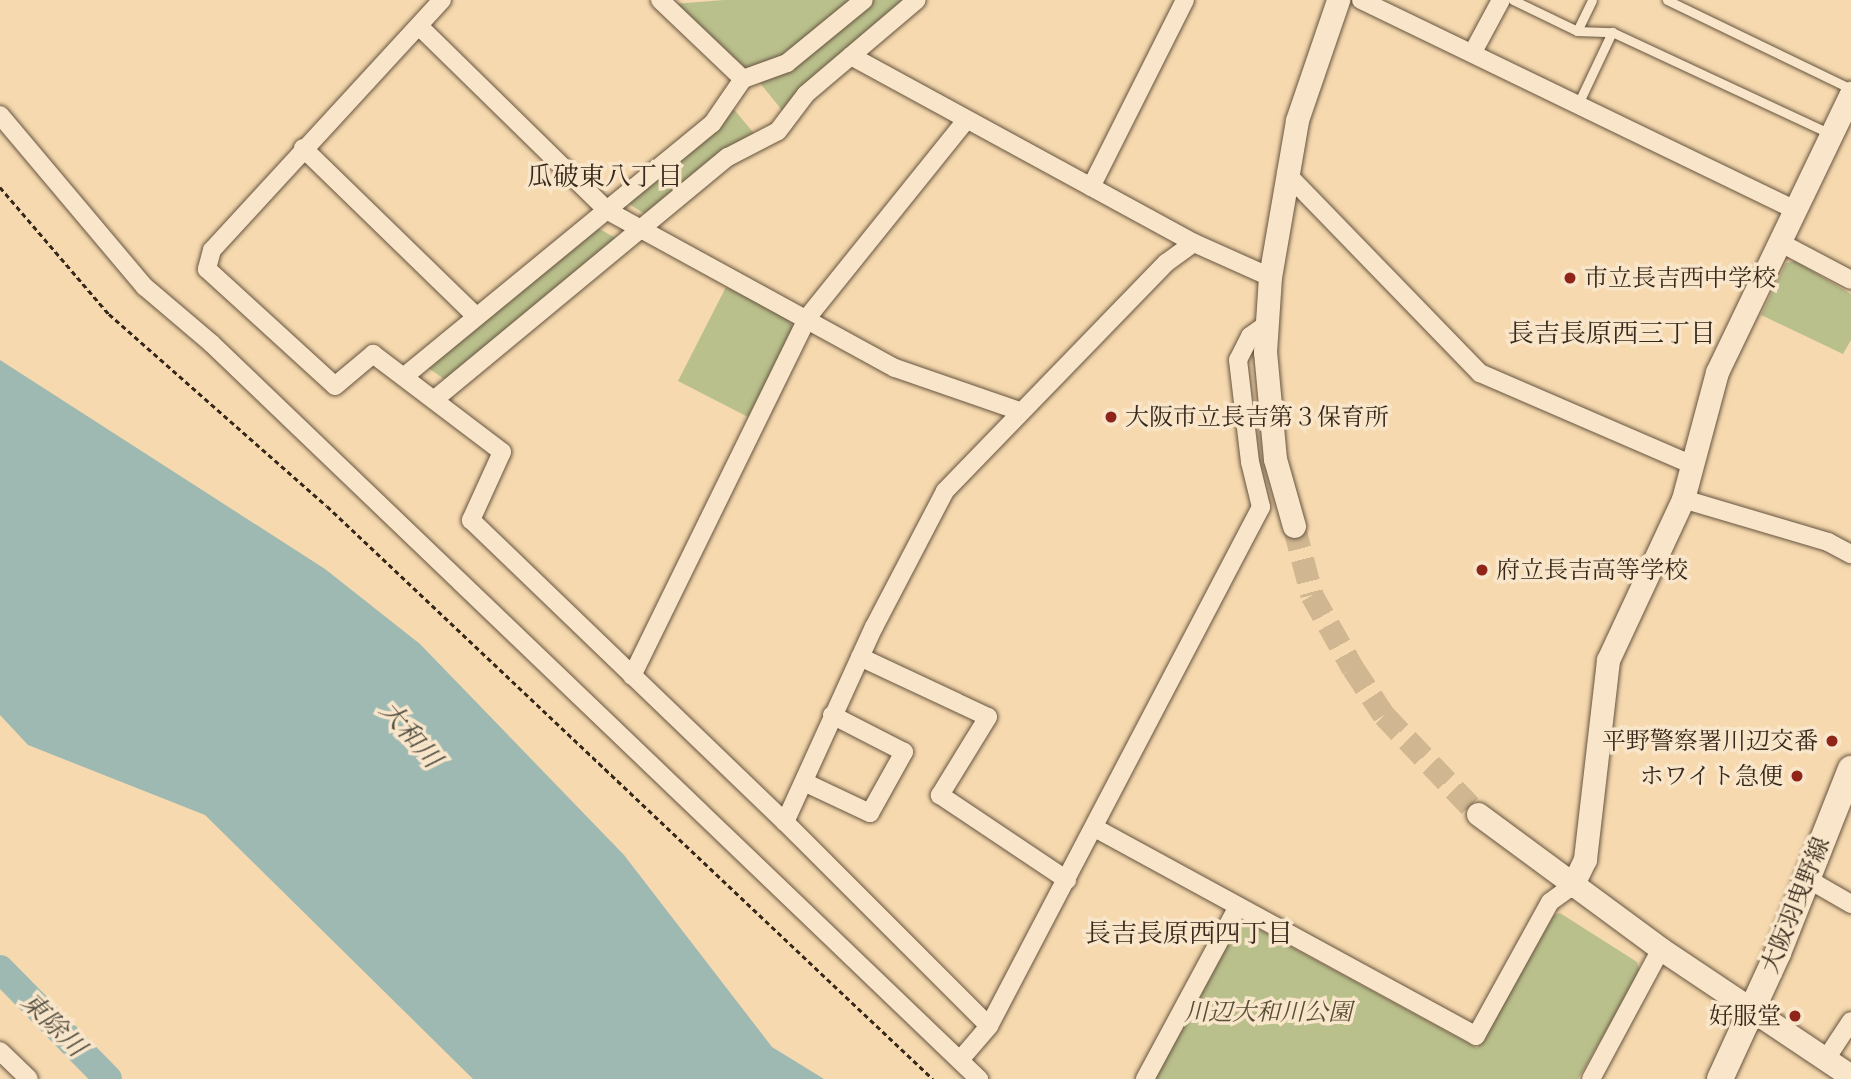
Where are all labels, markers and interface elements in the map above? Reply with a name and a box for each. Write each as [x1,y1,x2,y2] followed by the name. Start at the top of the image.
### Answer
[527,160,683,192] district label: 瓜破東八丁目
[1584,264,1776,292] place label: 市立長吉西中学校
[1562,270,1578,286] marker: 市立長吉西中学校
[1508,317,1716,349] district label: 長吉長原西三丁目
[1125,403,1389,431] place label: 大阪市立長吉第３保育所
[1103,409,1119,425] marker: 大阪市立長吉第３保育所
[1496,556,1688,584] place label: 府立長吉高等学校
[1474,562,1490,578] marker: 府立長吉高等学校
[374,694,448,774] water label: 大和川
[1602,727,1818,755] place label: 平野警察署川辺交番
[1824,733,1840,749] marker: 平野警察署川辺交番
[1639,762,1783,790] place label: ホワイト急便
[1789,768,1805,784] marker: ホワイト急便
[1755,833,1835,977] street label: 大阪羽曳野線
[1085,917,1293,949] district label: 長吉長原西四丁目
[15,985,93,1063] water label: 東除川
[1184,998,1352,1026] park label: 川辺大和川公園
[1709,1002,1781,1030] place label: 好服堂
[1787,1008,1803,1024] marker: 好服堂

